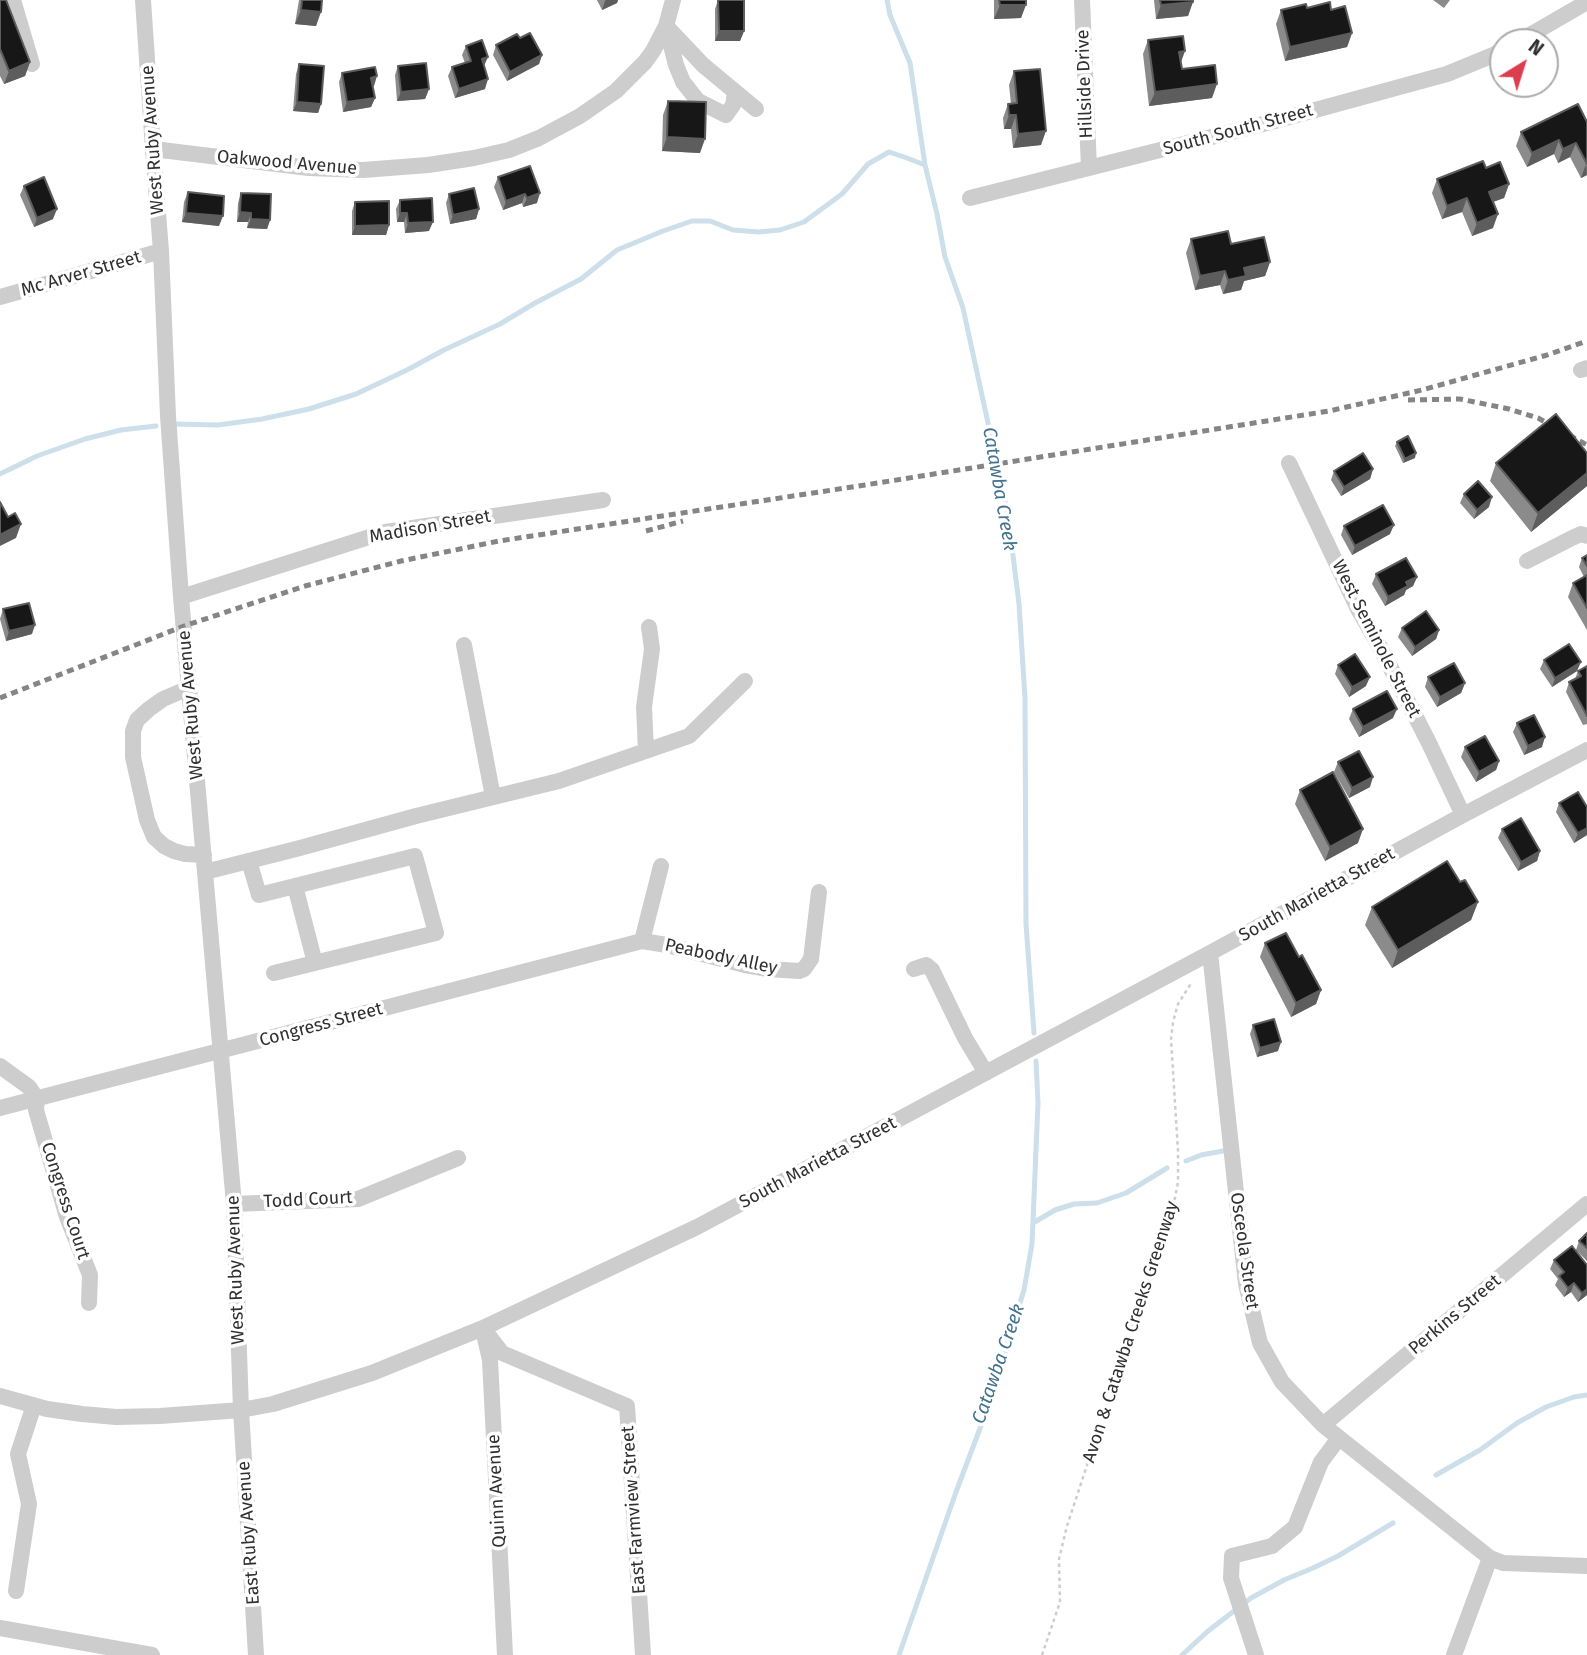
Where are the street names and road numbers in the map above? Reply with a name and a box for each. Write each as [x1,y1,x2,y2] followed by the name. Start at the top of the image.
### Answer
[1072,29,1098,139] street label: Hillside Drive
[137,65,169,215] street label: West Ruby Avenue
[1161,100,1315,160] street label: South South Street
[216,146,358,180] street label: Oakwood Avenue
[19,247,143,301] street label: Mc Arver Street
[368,506,492,548] street label: Madison Street
[1327,557,1425,721] street label: West Seminole Street
[174,630,208,780] street label: West Ruby Avenue
[1235,843,1399,947] street label: South Marietta Street
[663,935,779,979] street label: Peabody Alley
[257,998,385,1052] street label: Congress Street
[736,1113,900,1213] street label: South Marietta Street
[36,1140,94,1262] street label: Congress Court
[263,1187,353,1213] street label: Todd Court
[1225,1191,1263,1311] street label: Osceola Street
[223,1195,249,1345] street label: West Ruby Avenue
[1078,1199,1184,1465] street label: Avon & Catawba Creeks Greenway
[1405,1270,1505,1360] street label: Perkins Street
[617,1425,651,1595] street label: East Farmview Street
[483,1434,511,1548] street label: Quinn Avenue
[233,1460,265,1606] street label: East Ruby Avenue

